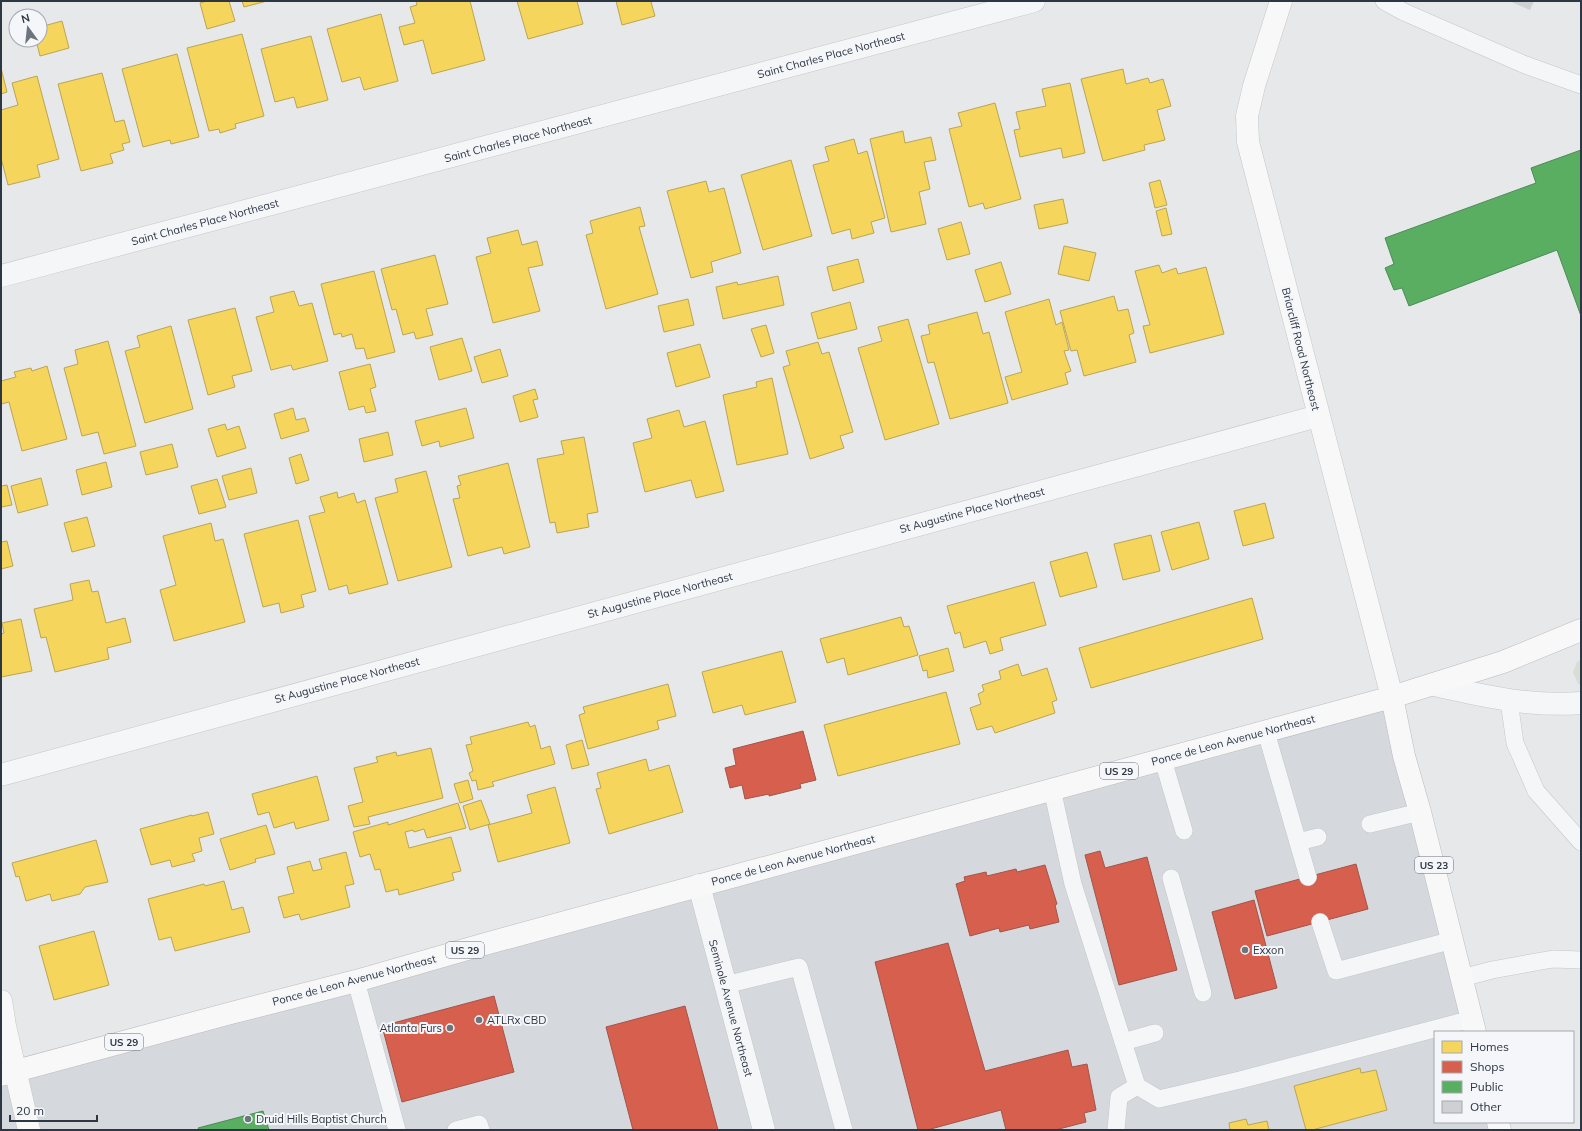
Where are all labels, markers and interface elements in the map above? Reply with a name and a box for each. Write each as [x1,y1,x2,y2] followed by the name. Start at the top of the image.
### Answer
[8,8,48,48] north arrow
[20,11,31,26] text: N
[756,29,906,81] street label: Saint Charles Place Northeast
[443,113,593,165] street label: Saint Charles Place Northeast
[130,196,280,248] street label: Saint Charles Place Northeast
[1279,286,1323,412] street label: Briarcliff Road Northeast
[898,484,1046,536] street label: St Augustine Place Northeast
[586,569,734,621] street label: St Augustine Place Northeast
[273,654,421,706] street label: St Augustine Place Northeast
[1150,711,1317,769] street label: Ponce de Leon Avenue Northeast
[1100,763,1138,779] road number: US 29
[710,831,877,889] street label: Ponce de Leon Avenue Northeast
[1415,857,1453,873] road number: US 23
[706,938,756,1078] street label: Seminole Avenue Northeast
[446,942,484,958] road number: US 29
[1253,943,1284,957] place label: Exxon
[1240,945,1250,955] marker: Exxon
[271,951,438,1009] street label: Ponce de Leon Avenue Northeast
[487,1013,546,1027] place label: ATLRx CBD
[474,1015,484,1025] marker: ATLRx CBD
[379,1021,442,1035] place label: Atlanta Furs
[445,1023,455,1033] marker: Atlanta Furs
[1434,1031,1574,1123] legend
[105,1034,143,1050] road number: US 29
[1470,1039,1509,1054] text: Homes
[1470,1059,1505,1074] text: Shops
[1470,1079,1504,1094] text: Public
[10,1097,97,1123] scale bar
[1470,1099,1502,1114] text: Other
[16,1103,44,1118] text: 20 m
[256,1112,387,1126] place label: Druid Hills Baptist Church
[243,1114,253,1124] marker: Druid Hills Baptist Church

